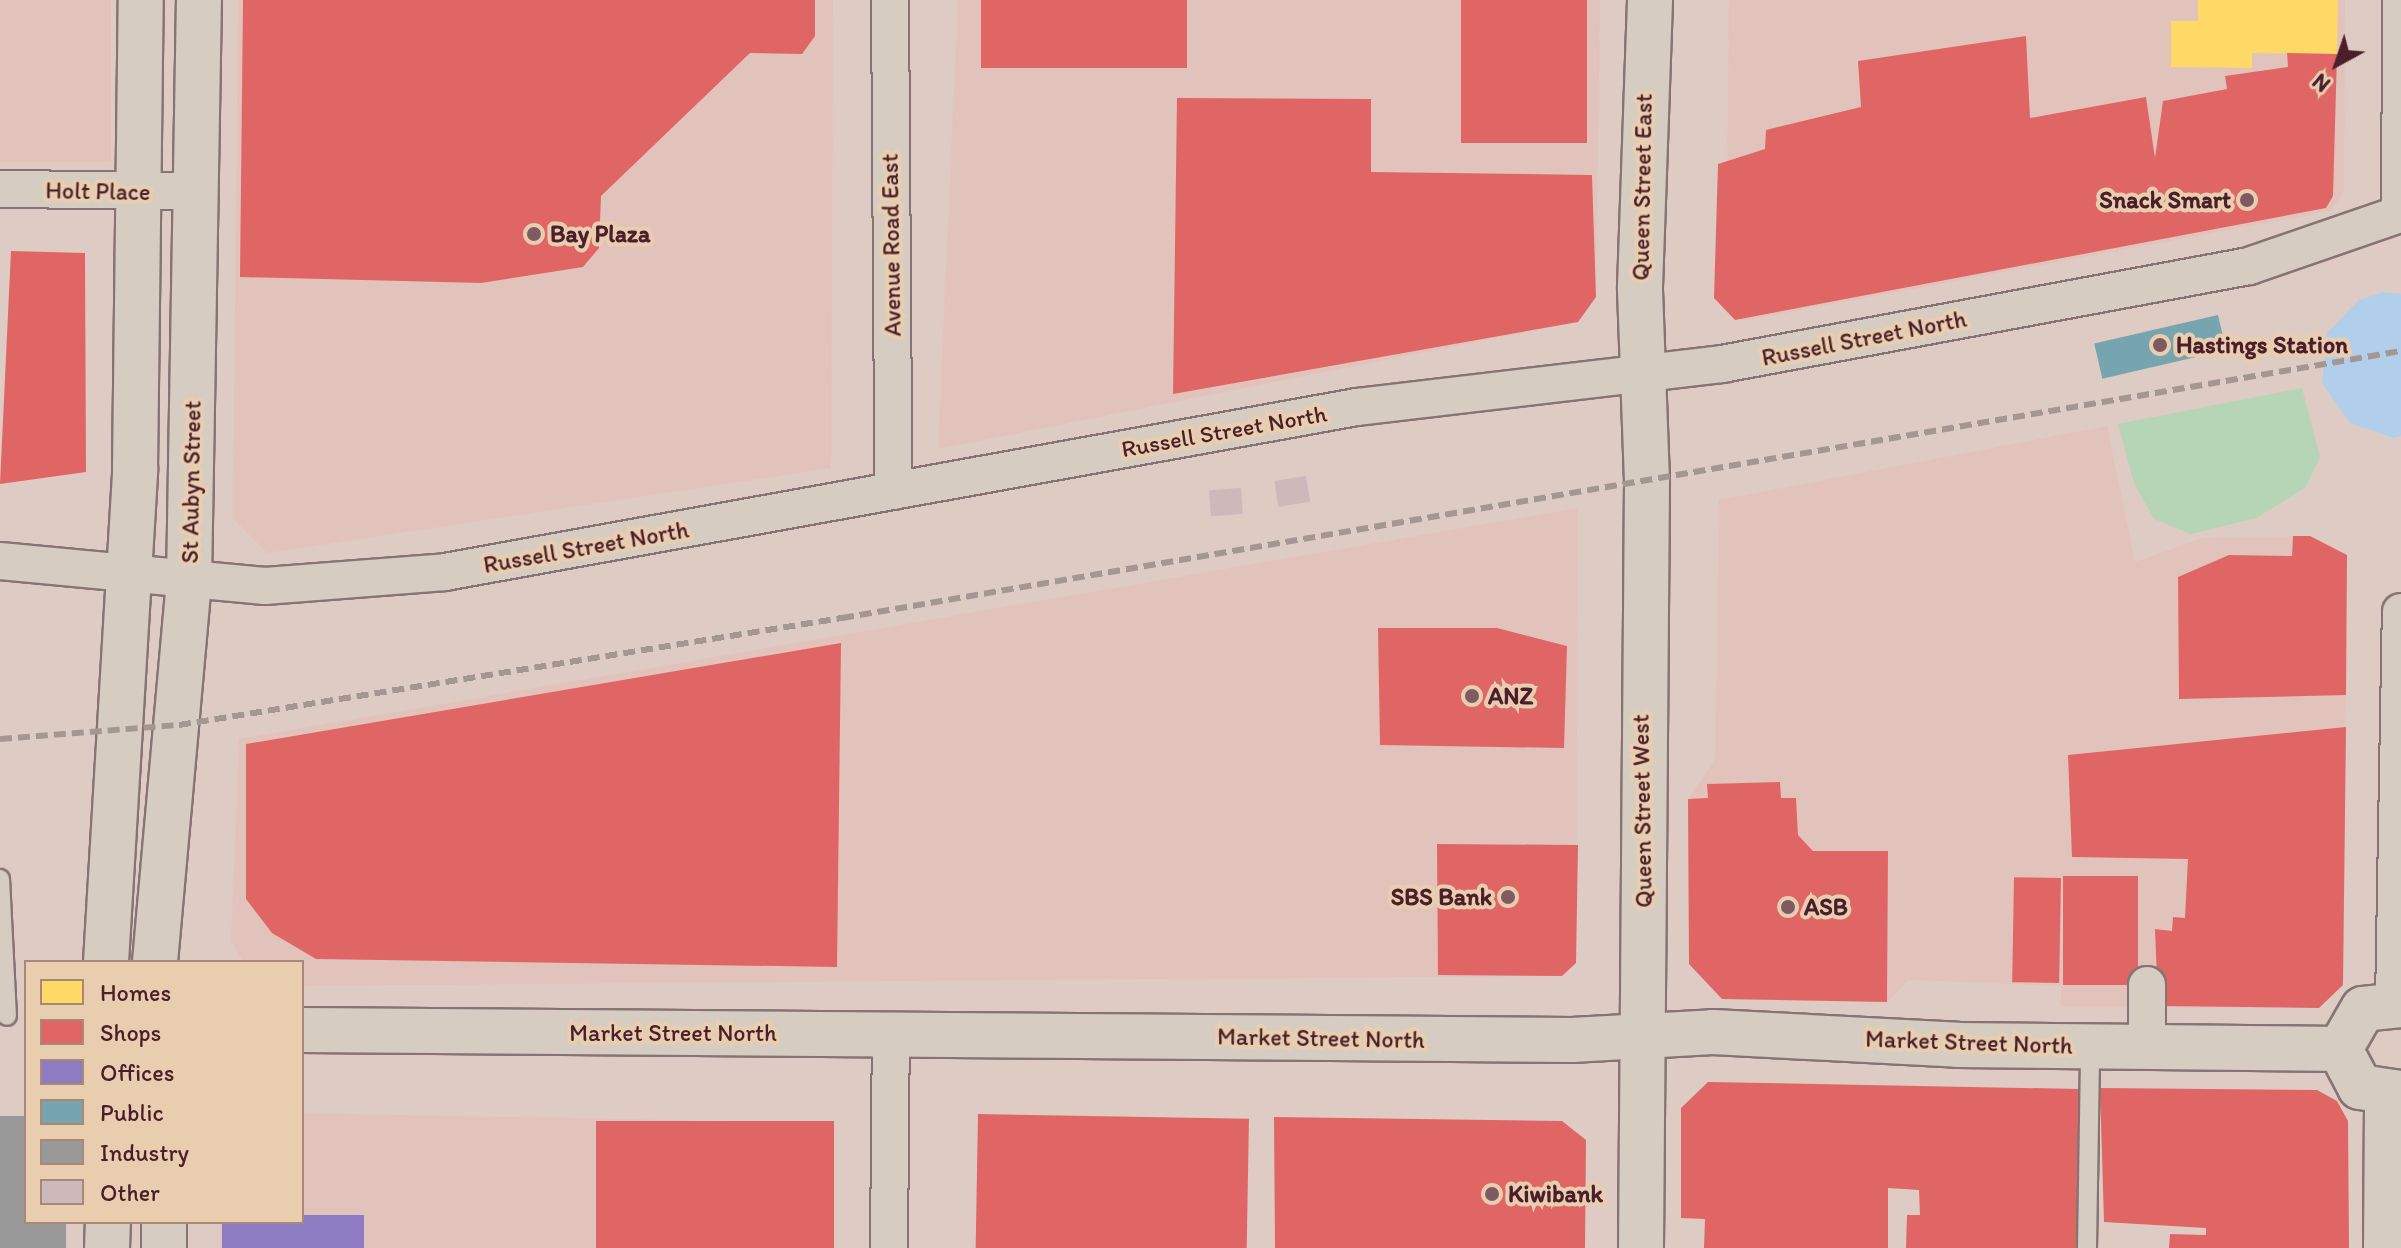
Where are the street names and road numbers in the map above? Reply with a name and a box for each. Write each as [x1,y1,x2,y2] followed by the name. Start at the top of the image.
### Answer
[1626,93,1658,281] street label: Queen Street East
[875,153,907,337] street label: Avenue Road East
[45,176,151,206] street label: Holt Place
[1759,304,1969,372] street label: Russell Street North
[1119,399,1329,463] street label: Russell Street North
[175,401,207,563] street label: St Aubyn Street
[481,515,691,579] street label: Russell Street North
[1626,715,1658,907] street label: Queen Street West
[569,1019,777,1047] street label: Market Street North
[1217,1022,1425,1054] street label: Market Street North
[1865,1024,2073,1060] street label: Market Street North

